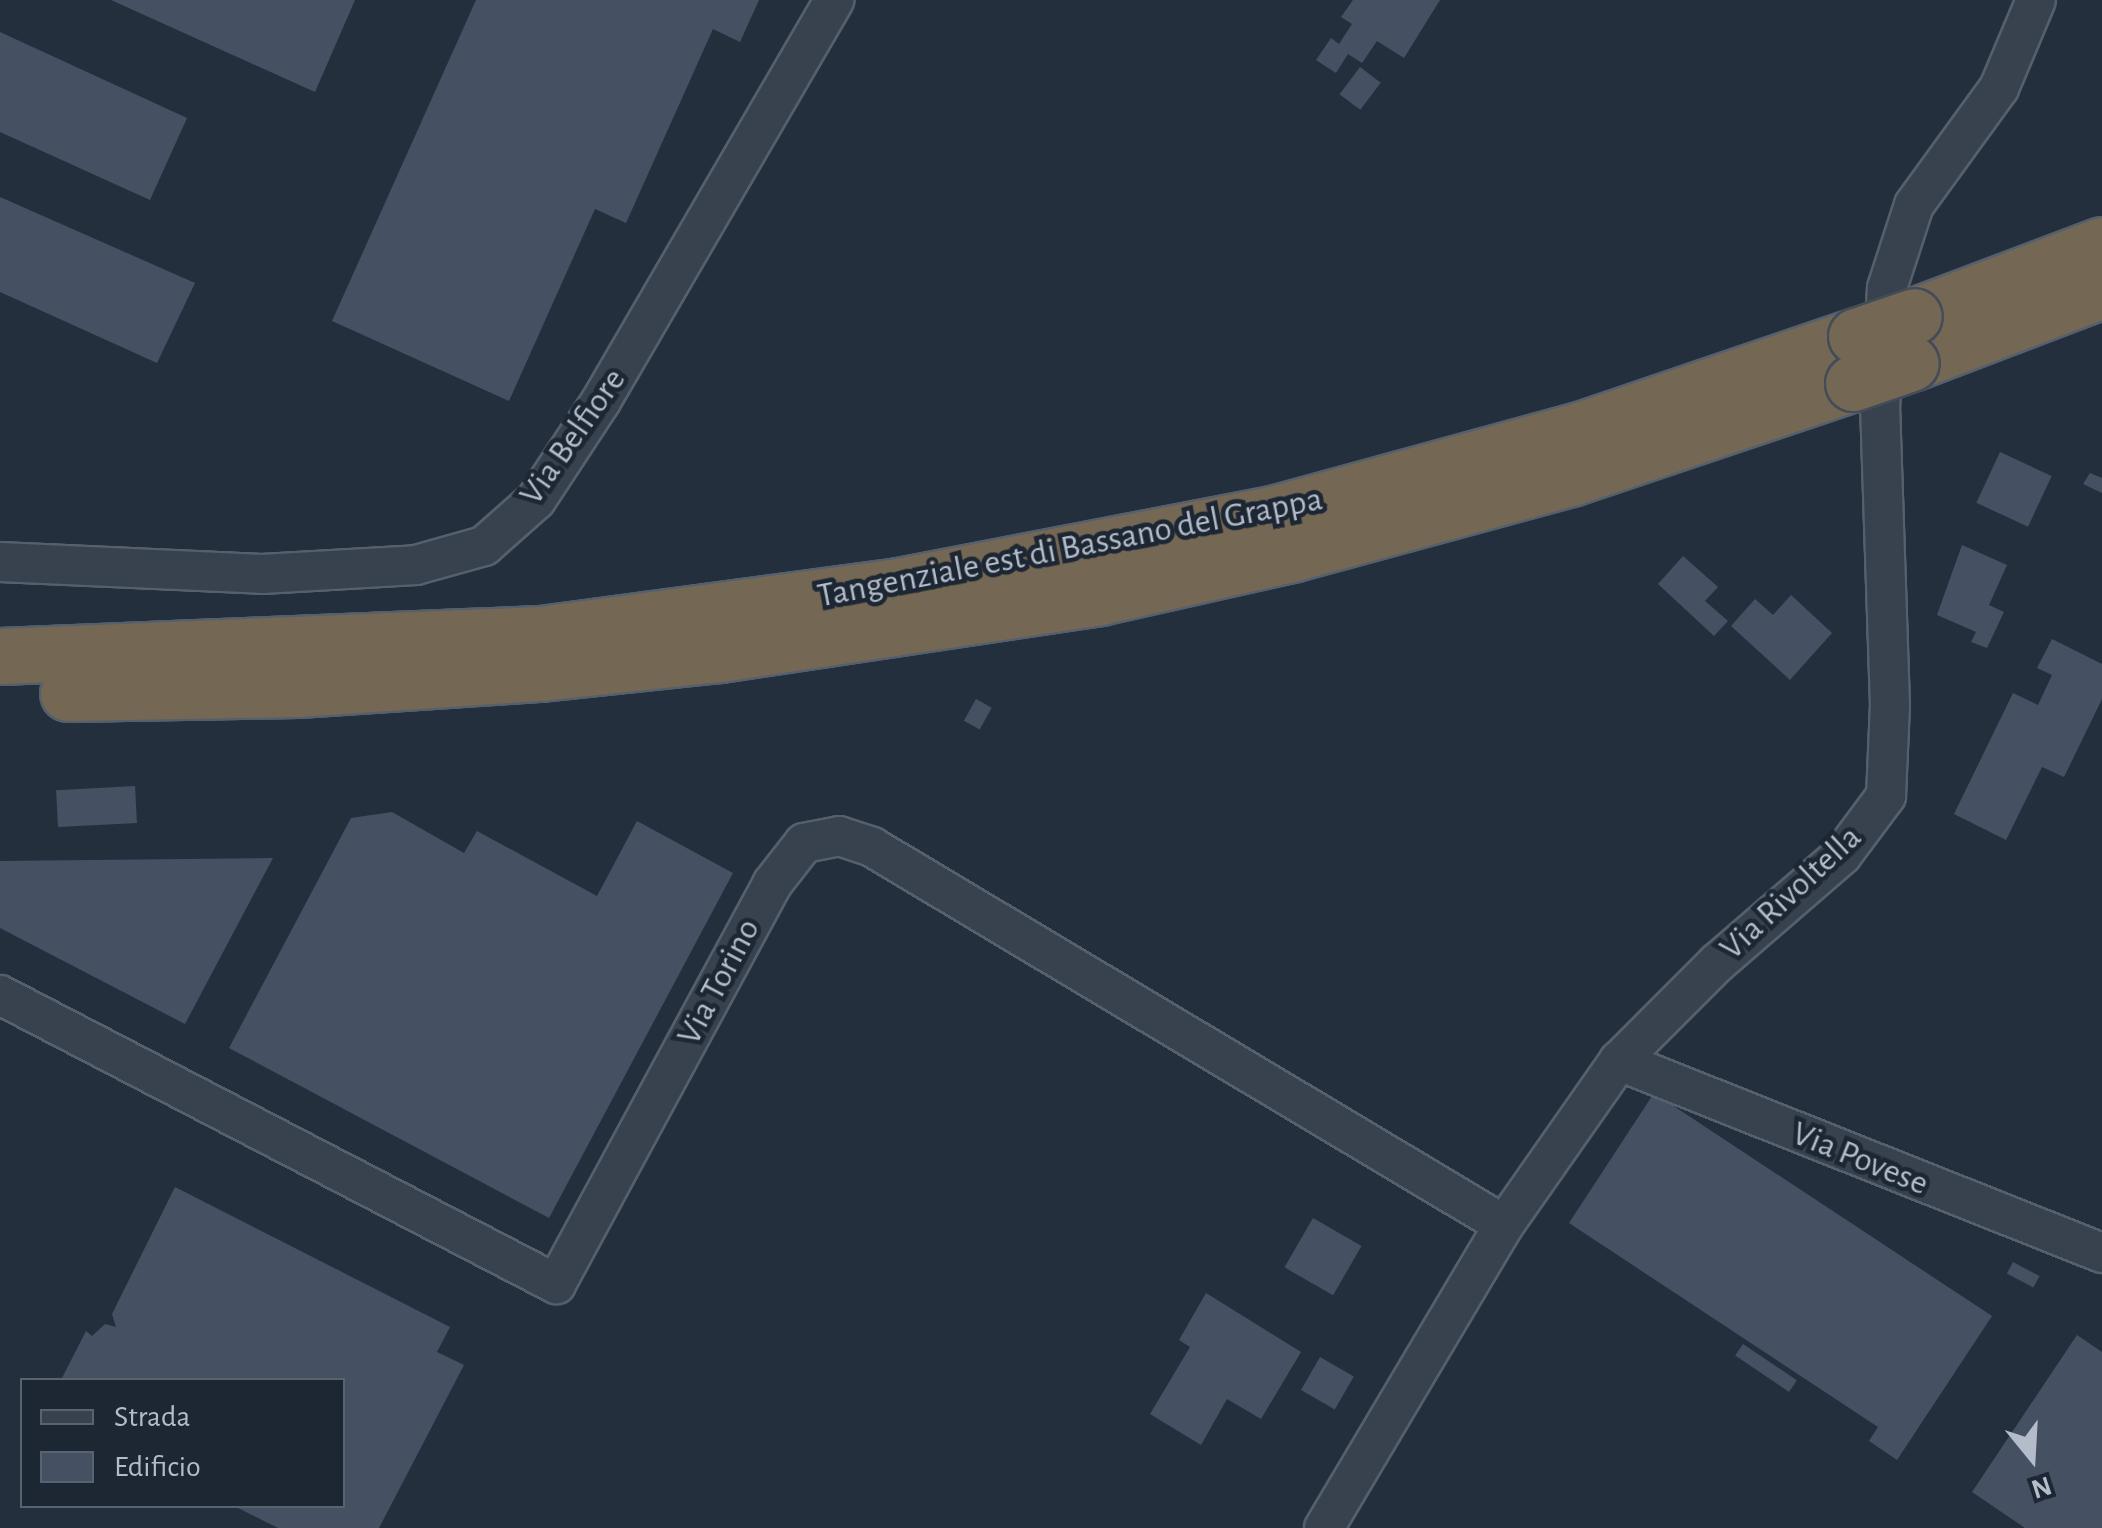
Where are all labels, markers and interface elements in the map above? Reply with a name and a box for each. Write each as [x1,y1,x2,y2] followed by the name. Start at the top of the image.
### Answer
[511,361,635,513] street label: Via Belfiore
[814,478,1326,618] street label: Tangenziale est di Bassano del Grappa
[1711,817,1871,969] street label: Via Rivoltella
[668,912,770,1052] street label: Via Torino
[1786,1113,1934,1205] street label: Via Povese
[20,1378,345,1508] legend
[114,1402,190,1432] text: Strada
[1982,1408,2082,1508] north arrow
[114,1452,201,1482] text: Edificio
[2028,1470,2055,1503] text: N

